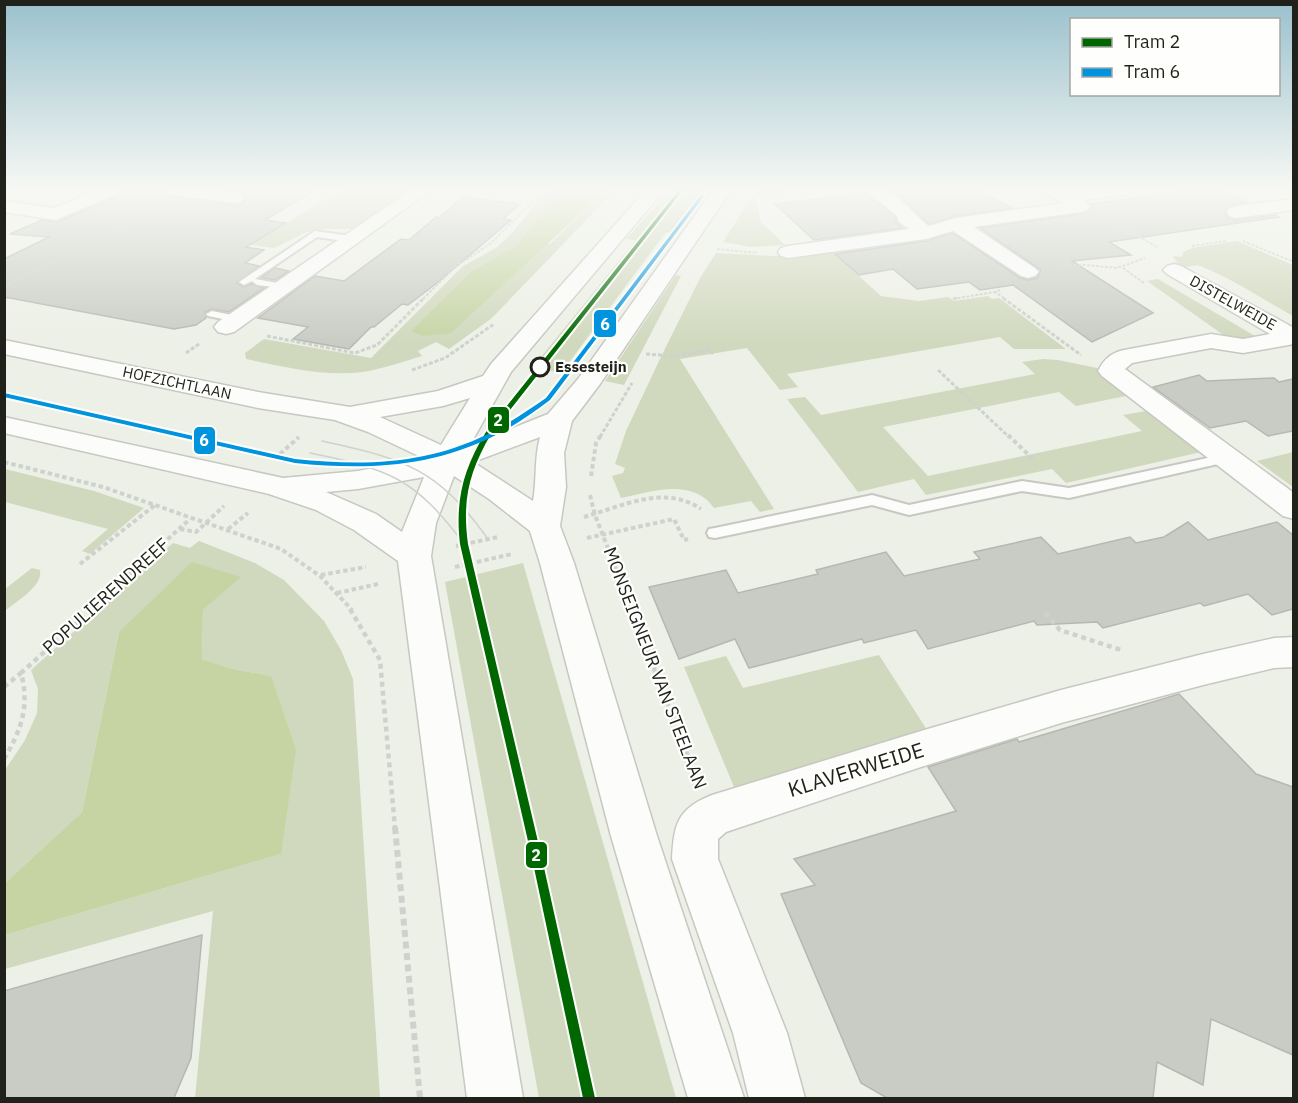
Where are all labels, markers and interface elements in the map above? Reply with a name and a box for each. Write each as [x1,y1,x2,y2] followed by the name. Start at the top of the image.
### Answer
[1070,18,1280,96] legend
[1124,30,1180,53] text: Tram 2
[1124,60,1180,83] text: Tram 6
[1187,271,1280,334] street label: DISTELWEIDE
[593,309,617,338] line badge: 6
[600,314,610,334] text: 6
[530,357,550,377] marker: Essesteijn
[555,357,627,376] place label: Essesteijn
[121,362,233,403] street label: HOFZICHTLAAN
[487,406,510,434] line badge: 2
[493,410,503,430] text: 2
[193,426,216,455] line badge: 6
[199,430,209,450] text: 6
[37,533,174,659] street label: POPULIERENDREEF
[599,543,712,792] street label: MONSEIGNEUR VAN STEELAAN
[784,735,927,803] street label: KLAVERWEIDE
[525,841,548,869] line badge: 2
[531,845,541,865] text: 2

